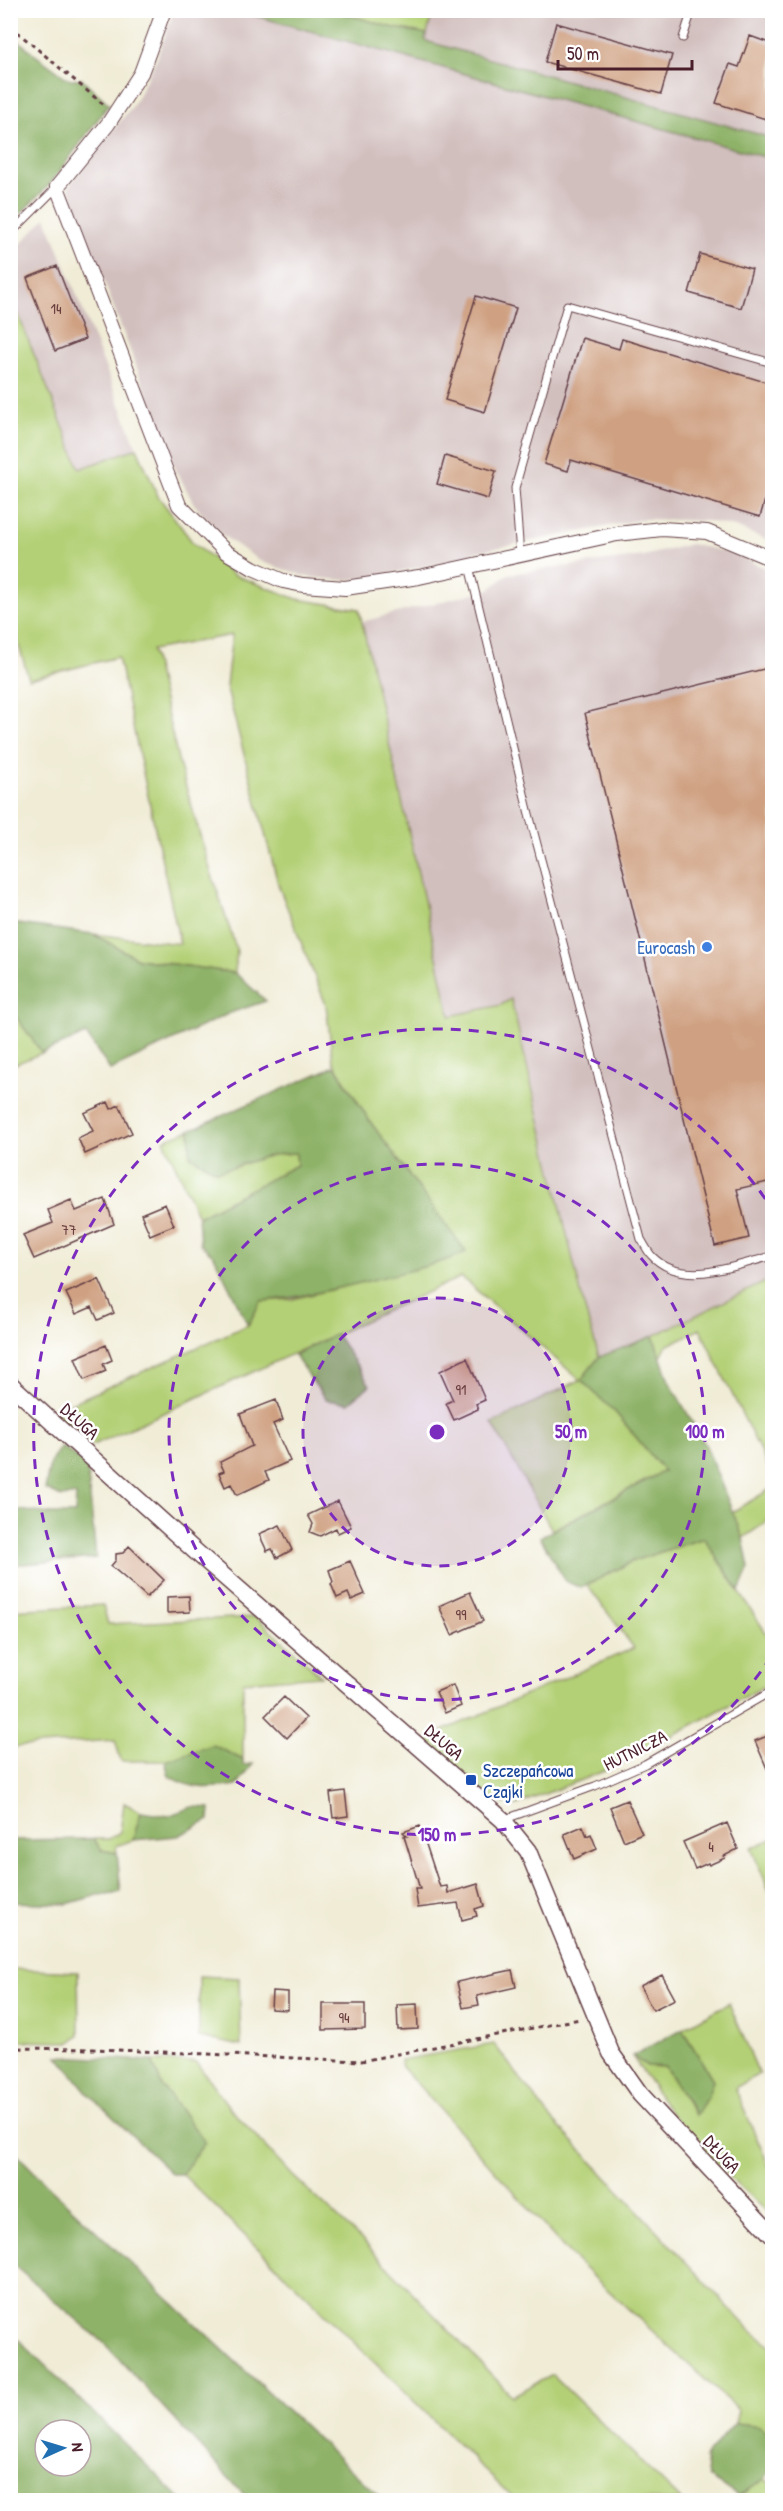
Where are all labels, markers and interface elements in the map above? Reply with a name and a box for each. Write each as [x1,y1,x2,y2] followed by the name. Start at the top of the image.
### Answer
[558,33,692,71] scale bar
[567,41,599,66] text: 50 m
[50,298,62,319] house number: 14
[637,935,695,960] place label: Eurocash
[700,940,714,954] marker: Eurocash
[62,1219,76,1240] house number: 77
[456,1379,466,1400] house number: 91
[55,1397,105,1445] street label: DŁUGA
[555,1419,587,1444] text: 50 m
[685,1419,725,1444] text: 100 m
[427,1422,447,1442] centre of rings
[455,1604,467,1625] house number: 99
[419,1718,469,1766] street label: DŁUGA
[599,1723,671,1777] street label: HUTNICZA
[483,1758,573,1804] place label: Szczepańcowa Czajki
[464,1773,478,1787] marker: Szczepańcowa Czajki
[418,1822,456,1847] text: 150 m
[708,1836,714,1857] house number: 4
[338,2007,350,2028] house number: 94
[698,2129,746,2179] street label: DŁUGA
[33,2418,93,2478] north arrow
[67,2442,89,2452] text: N

